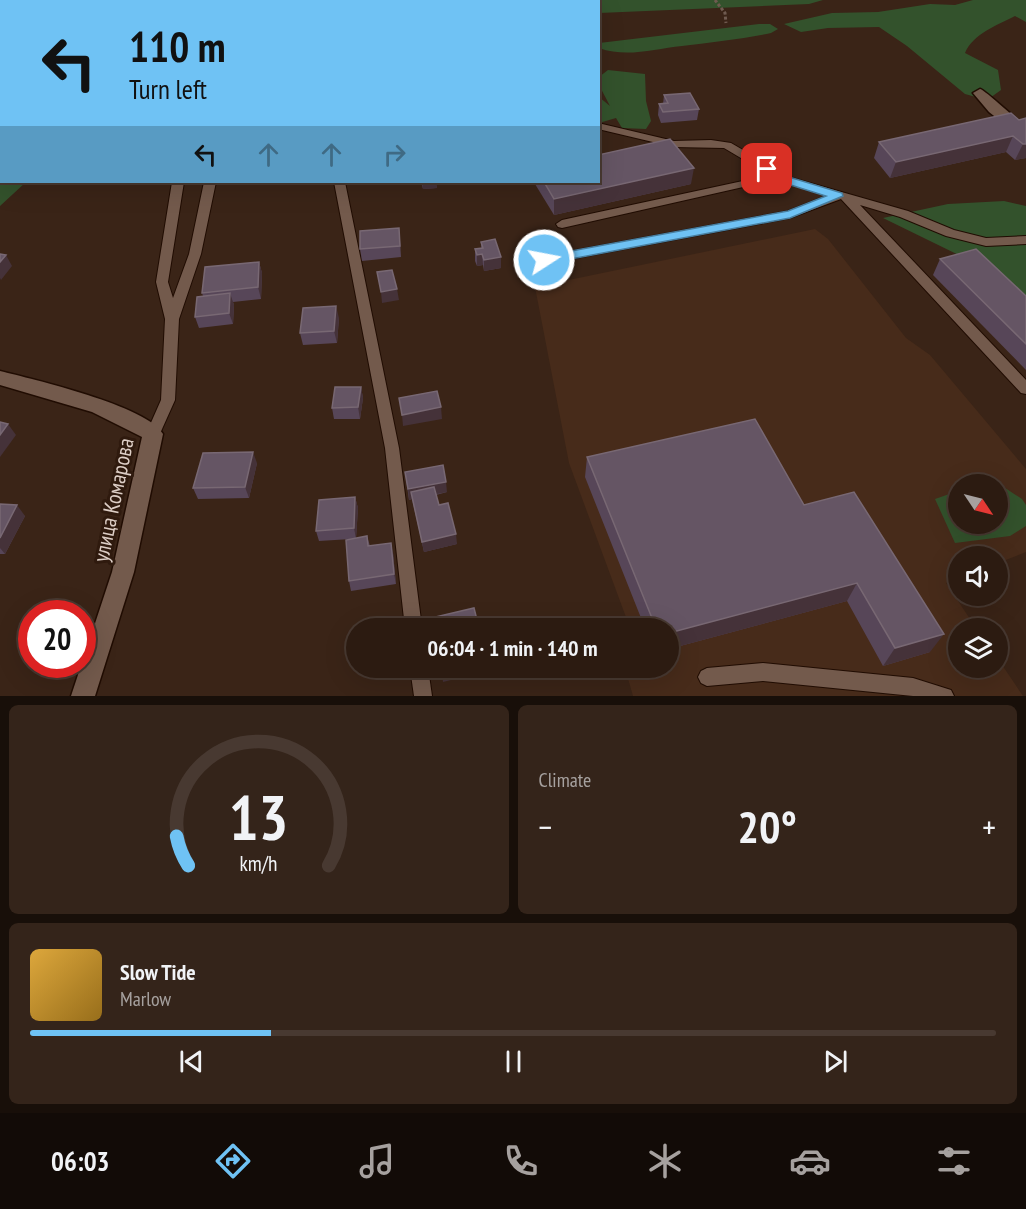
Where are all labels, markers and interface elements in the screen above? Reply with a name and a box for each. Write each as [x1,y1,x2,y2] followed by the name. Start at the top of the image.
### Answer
[129,19,226,74] text: 110 m
[30,24,108,102] icon: left
[129,72,207,106] text: Turn left
[189,138,222,171] icon: left
[252,138,285,171] icon: ahead
[315,138,348,171] icon: ahead
[378,138,411,171] icon: right
[741,143,792,194] pin
[750,152,783,185] icon: arrive
[512,228,576,292] position arrow
[86,435,140,565] street label: улица Комарова
[948,474,1008,534] north arrow
[948,474,1008,678] map controls
[948,546,1008,606] button: sound
[18,600,96,678] speed limit sign: 20
[948,618,1008,678] button: layers
[427,634,598,662] text: 06:04 · 1 min · 140 m
[539,767,591,793] text: Climate
[229,776,289,857] text: 13
[738,797,797,855] text: 20°
[539,805,552,848] text: −
[982,805,996,848] text: +
[240,850,278,878] text: km/h
[120,958,196,986] text: Slow Tide
[120,986,171,1012] text: Marlow
[175,1045,208,1078] icon: previous
[497,1045,530,1078] icon: pause
[819,1045,852,1078] icon: next
[212,1140,254,1182] icon: directions
[356,1140,398,1182] icon: music
[500,1140,542,1182] icon: phone
[644,1140,686,1182] icon: climate
[789,1140,831,1182] icon: car
[933,1140,975,1182] icon: filters
[51,1144,110,1178] text: 06:03

